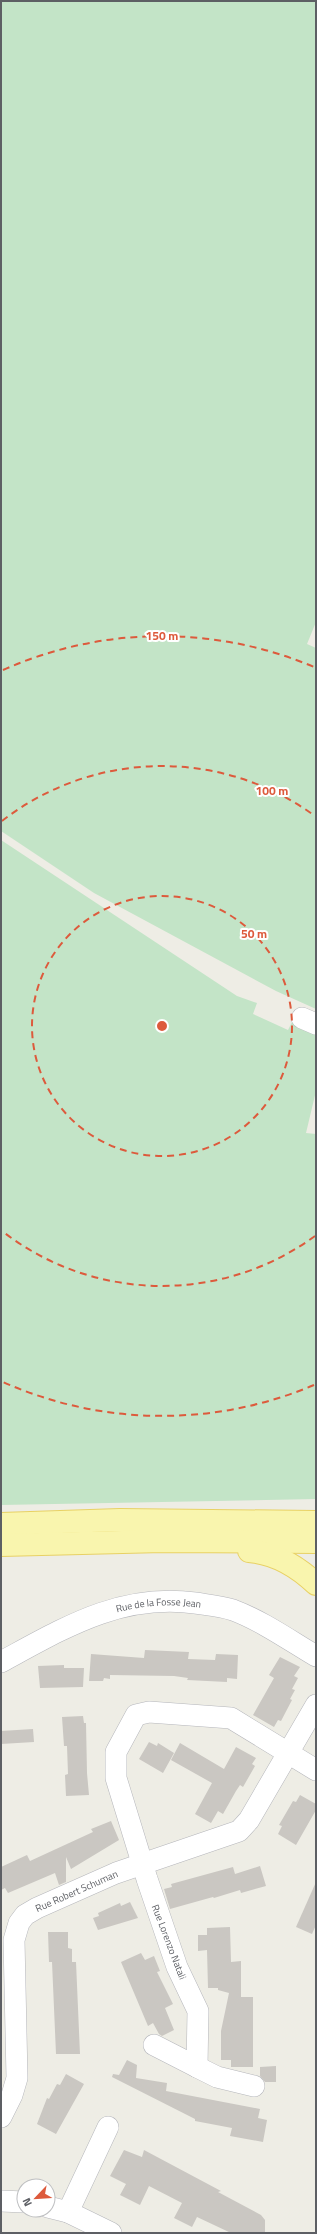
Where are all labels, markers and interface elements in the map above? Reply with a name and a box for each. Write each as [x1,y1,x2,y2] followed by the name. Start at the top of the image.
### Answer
[146,626,178,645] text: 150 m
[256,781,288,800] text: 100 m
[241,924,267,943] text: 50 m
[155,1019,169,1033] centre of rings
[114,1594,202,1616] street label: Rue de la Fosse Jean
[33,1866,120,1915] street label: Rue Robert Schuman
[148,1902,190,1982] street label: Rue Lorenzo Natali
[16,2178,56,2218] north arrow
[18,2195,36,2209] text: N

